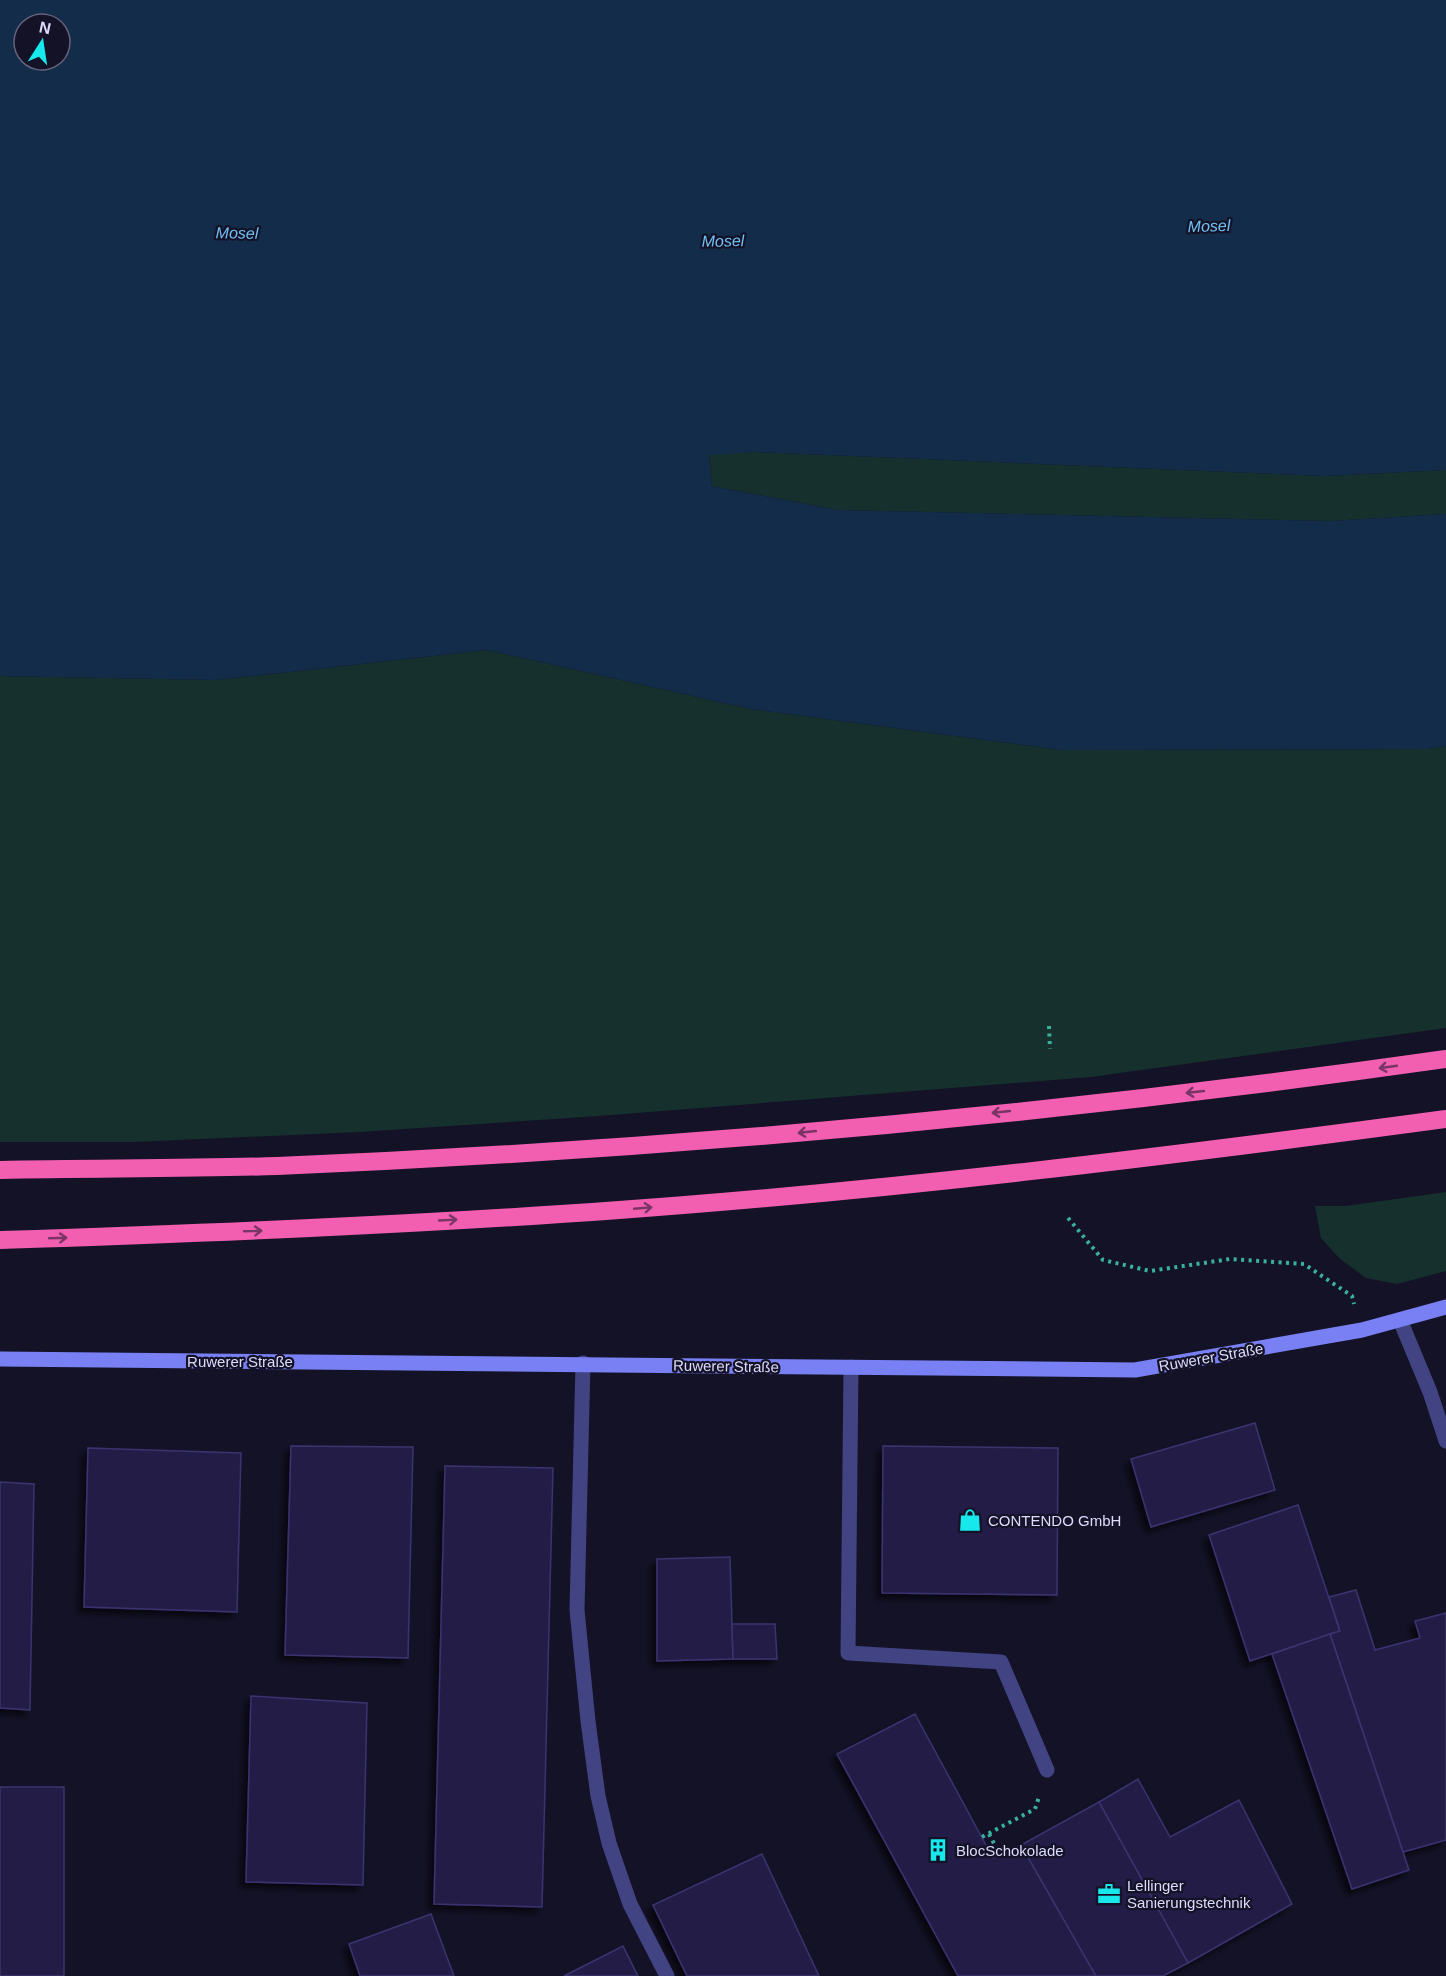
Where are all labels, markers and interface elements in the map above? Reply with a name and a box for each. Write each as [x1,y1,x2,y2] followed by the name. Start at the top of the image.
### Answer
[12,12,72,72] north arrow
[38,18,52,37] text: N
[1187,217,1231,235] water label: Mosel
[216,224,259,242] water label: Mosel
[702,232,745,250] water label: Mosel
[1379,1061,1398,1072] one-way arrow
[1185,1087,1205,1098] one-way arrow
[991,1107,1011,1118] one-way arrow
[797,1127,817,1138] one-way arrow
[632,1202,652,1213] one-way arrow
[438,1215,458,1226] one-way arrow
[243,1226,263,1237] one-way arrow
[48,1233,68,1244] one-way arrow
[1157,1339,1265,1375] street label: Ruwerer Straße
[187,1353,293,1370] street label: Ruwerer Straße
[673,1357,779,1375] street label: Ruwerer Straße
[957,1507,983,1533] shop icon: CONTENDO GmbH
[988,1512,1121,1529] place label: CONTENDO GmbH
[925,1837,951,1863] building icon: BlocSchokolade
[956,1842,1064,1859] place label: BlocSchokolade
[1127,1877,1251,1911] place label: Lellinger Sanierungstechnik
[1096,1881,1122,1907] office icon: Lellinger Sanierungstechnik

